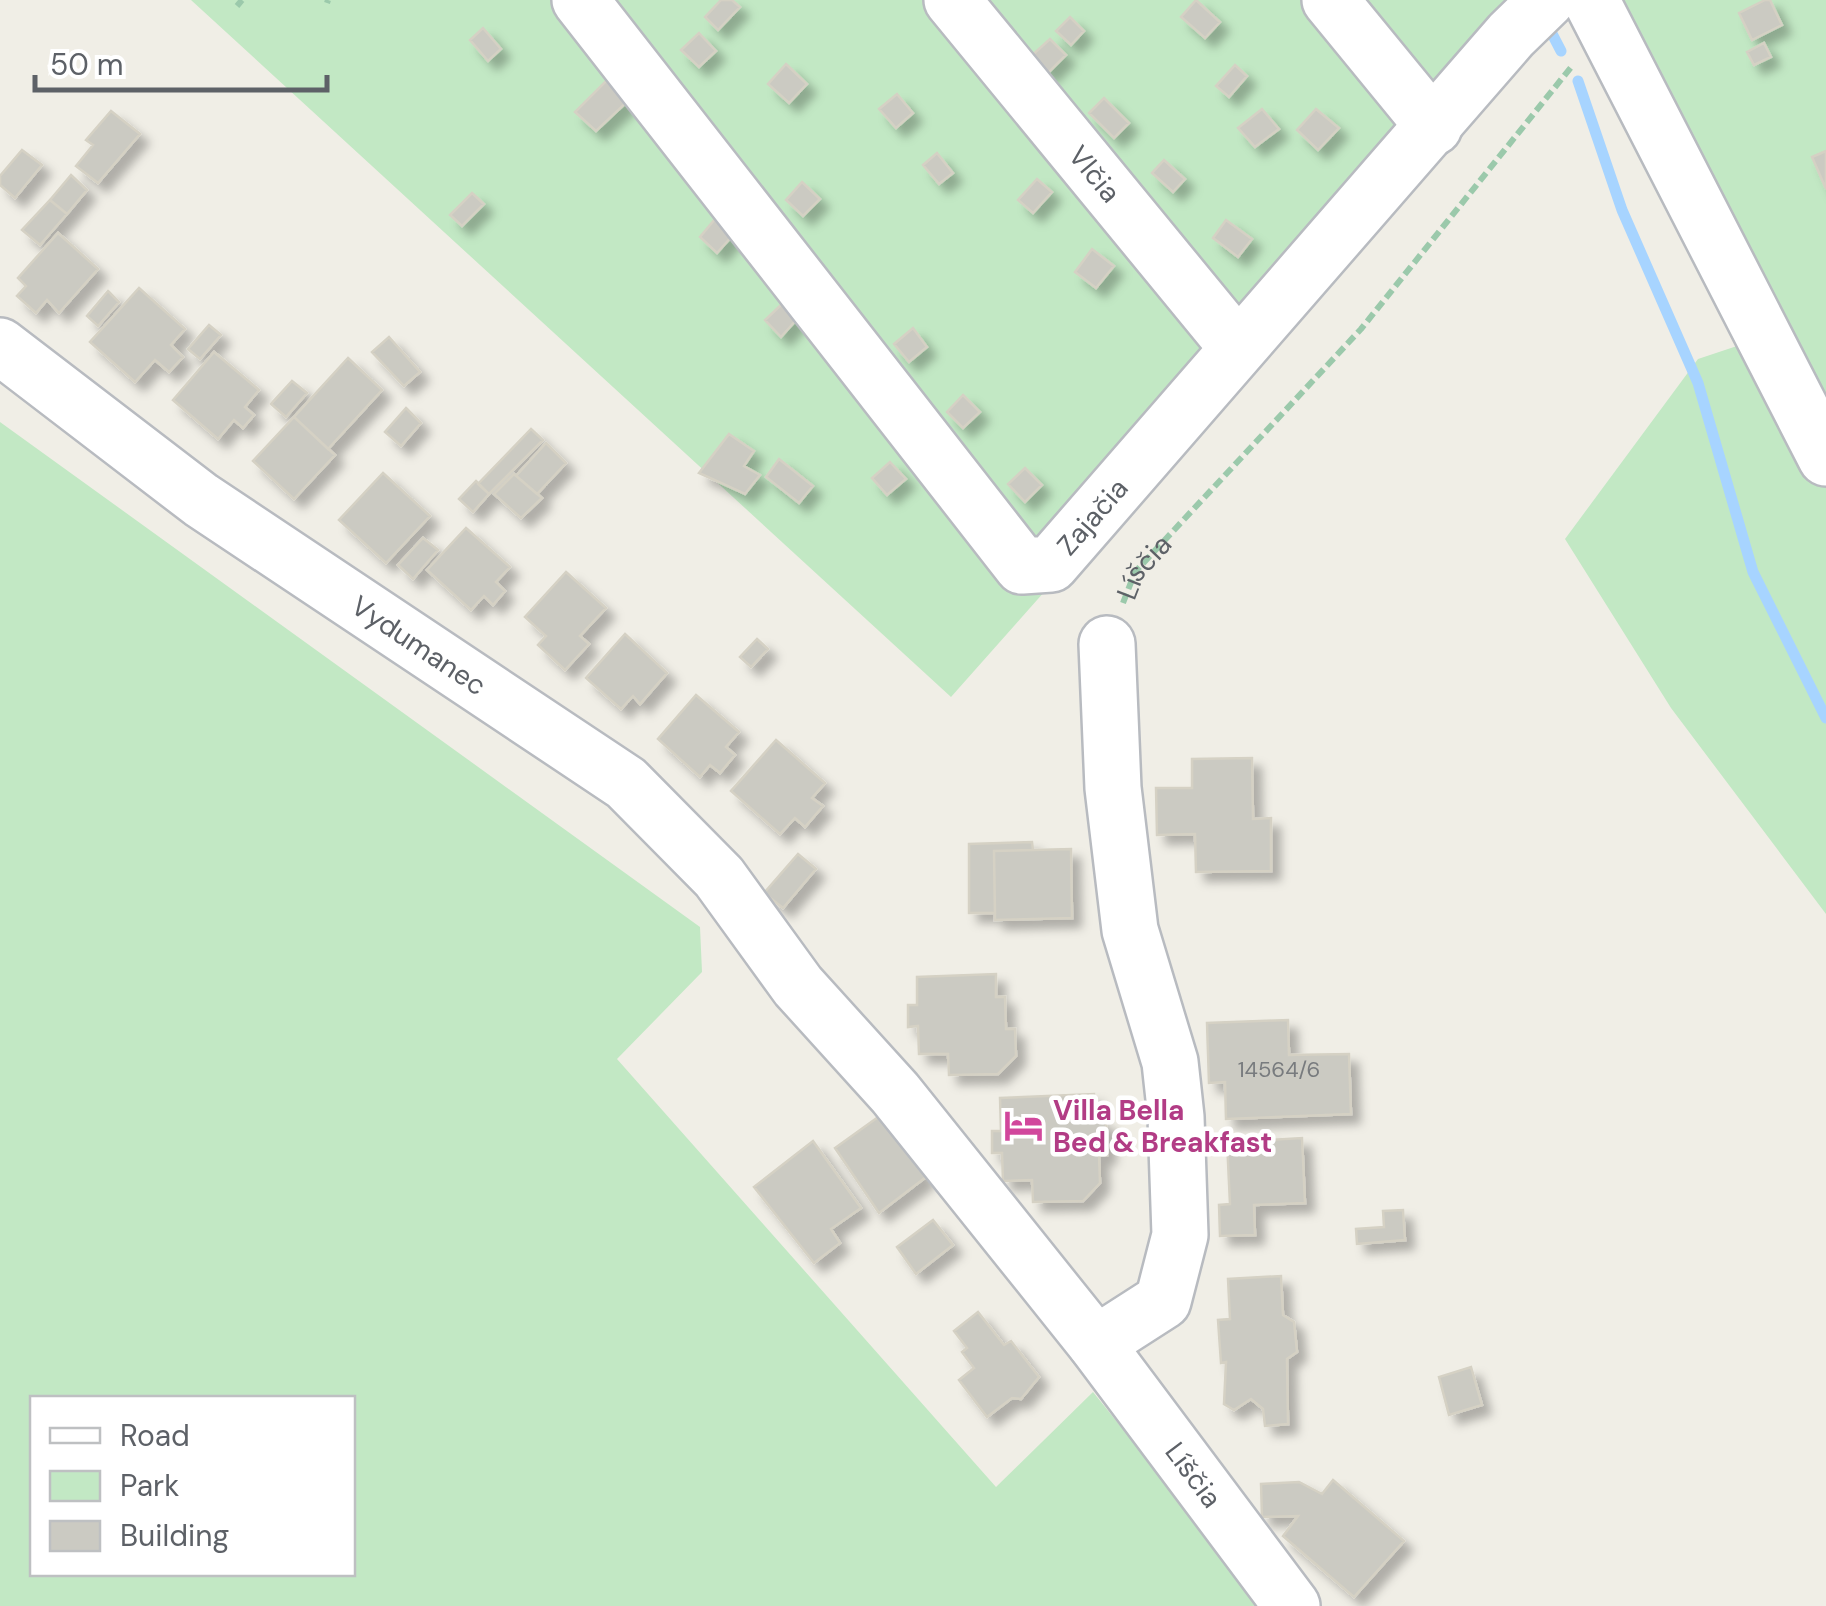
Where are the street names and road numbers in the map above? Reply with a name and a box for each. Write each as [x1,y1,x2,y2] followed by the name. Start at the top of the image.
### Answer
[1060,138,1129,210] street label: Vlčia
[1049,471,1136,563] street label: Zajačia
[1108,527,1180,605] street label: Líščia
[344,587,493,704] street label: Vydumanec
[1157,1435,1230,1515] street label: Líščia

